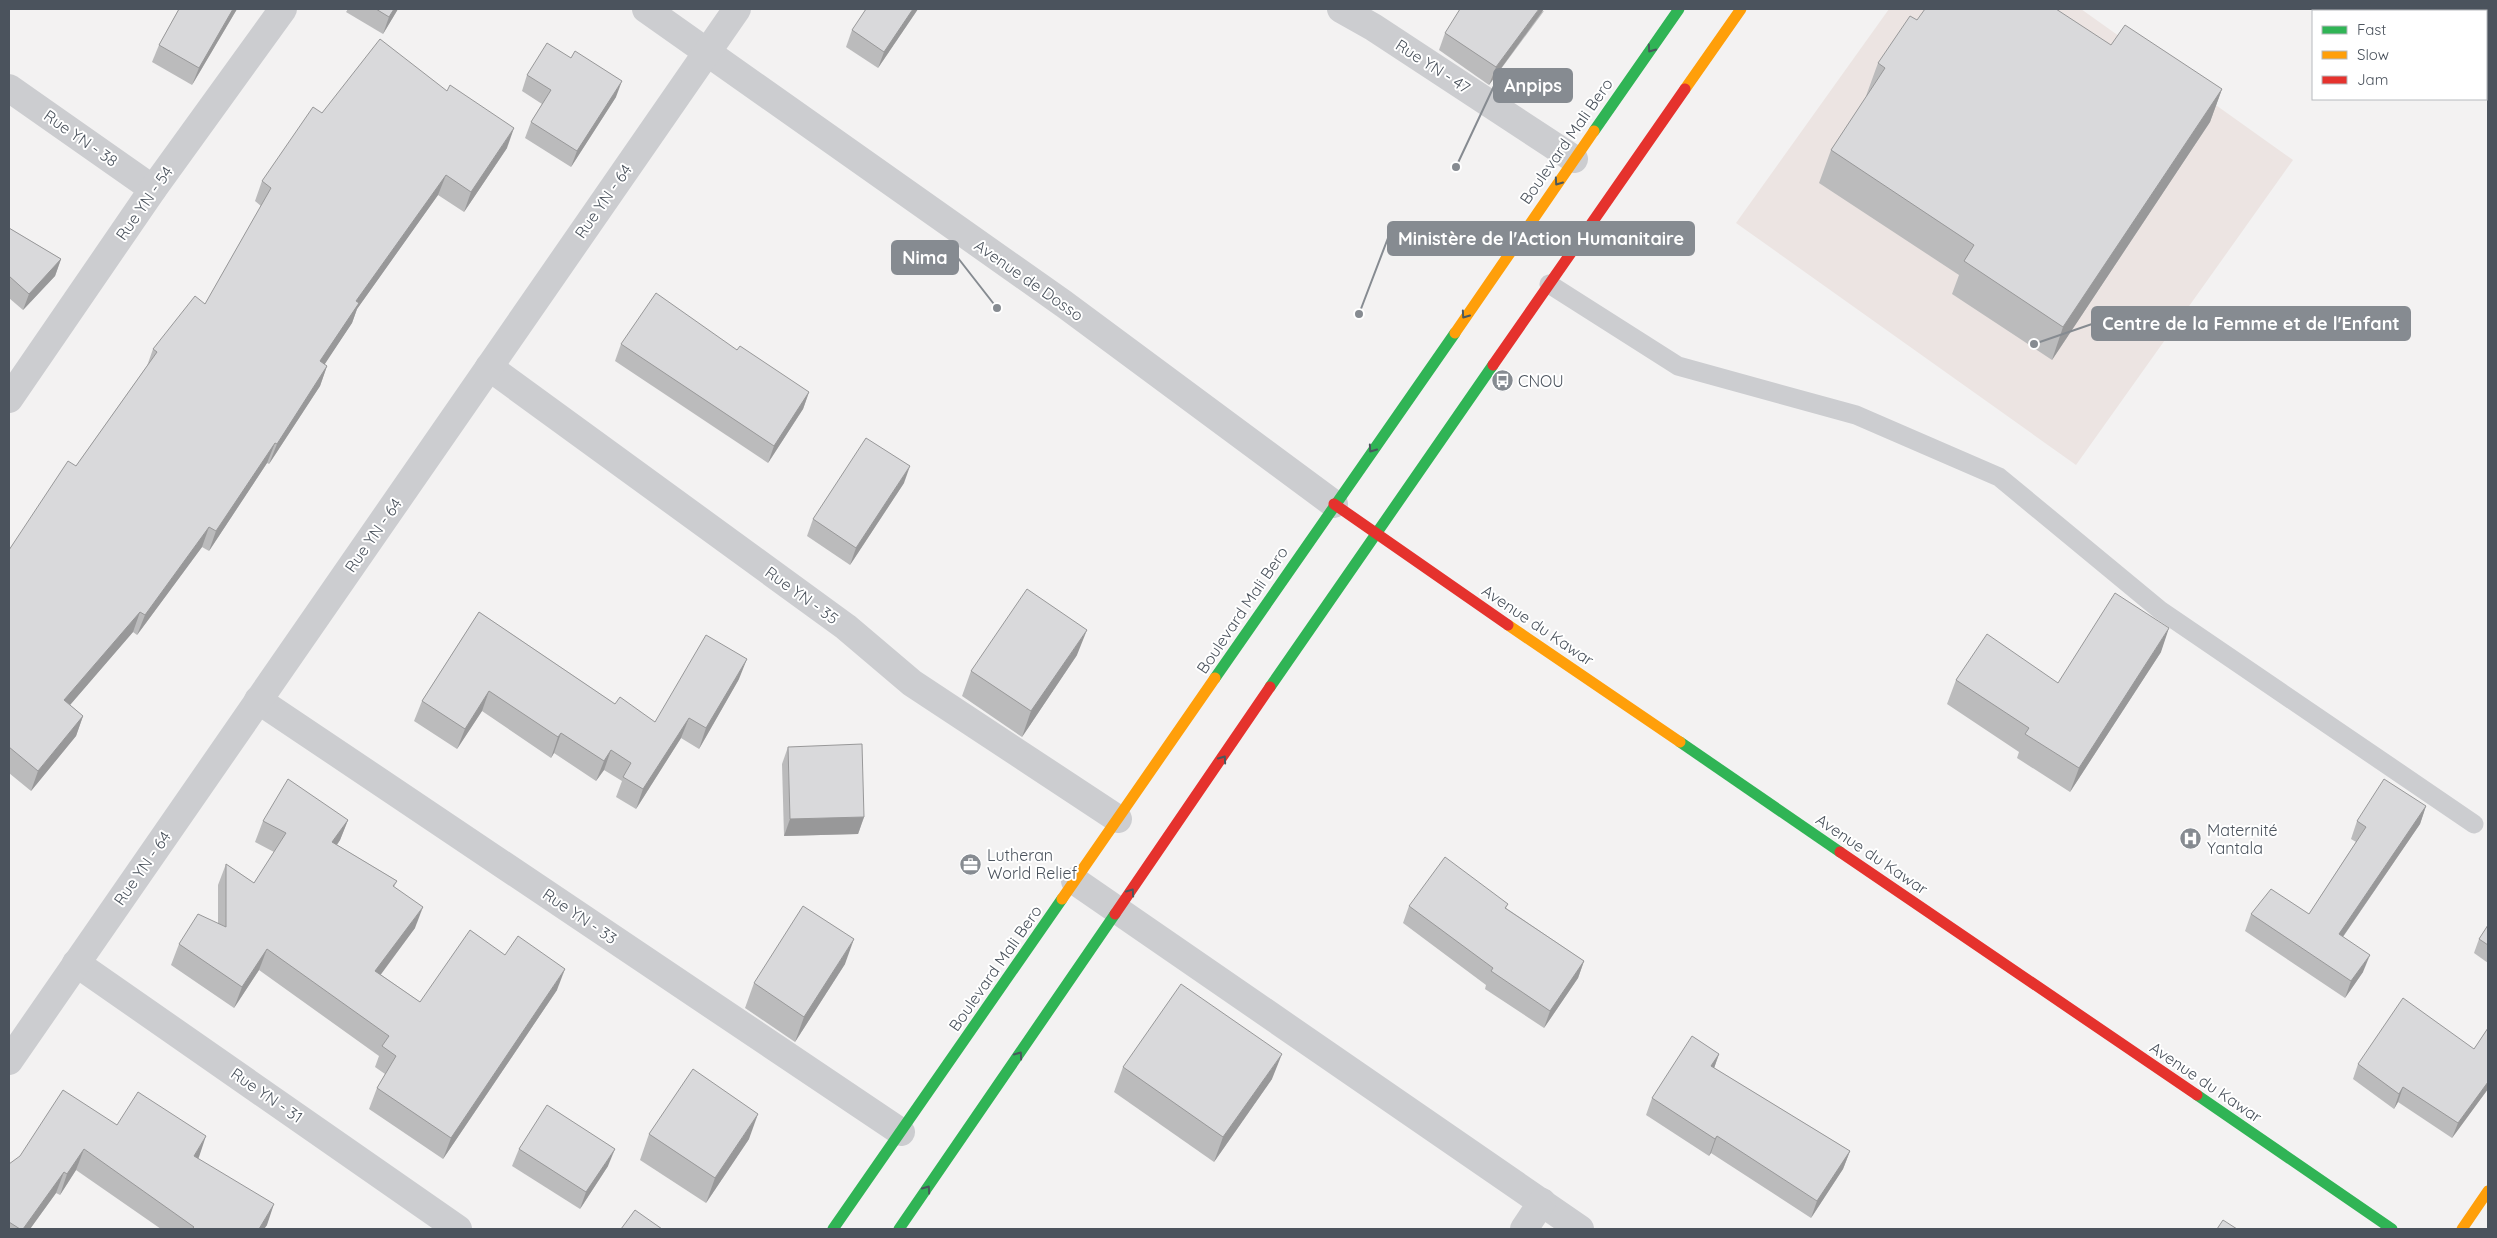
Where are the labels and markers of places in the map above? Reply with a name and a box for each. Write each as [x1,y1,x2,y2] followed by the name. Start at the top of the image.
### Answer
[1494,69,1572,102] callout: Anpips
[1388,222,1694,255] callout: Ministère de l'Action Humanitaire
[892,241,958,274] callout: Nima
[2092,307,2410,340] callout: Centre de la Femme et de l'Enfant
[1490,369,1514,393] bus stop icon: CNOU
[1518,371,1564,391] place label: CNOU
[2207,820,2278,858] place label: Maternité Yantala
[2179,827,2203,851] hospital icon: Maternité Yantala
[987,845,1077,883] place label: Lutheran World Relief
[959,852,983,876] office icon: Lutheran World Relief

